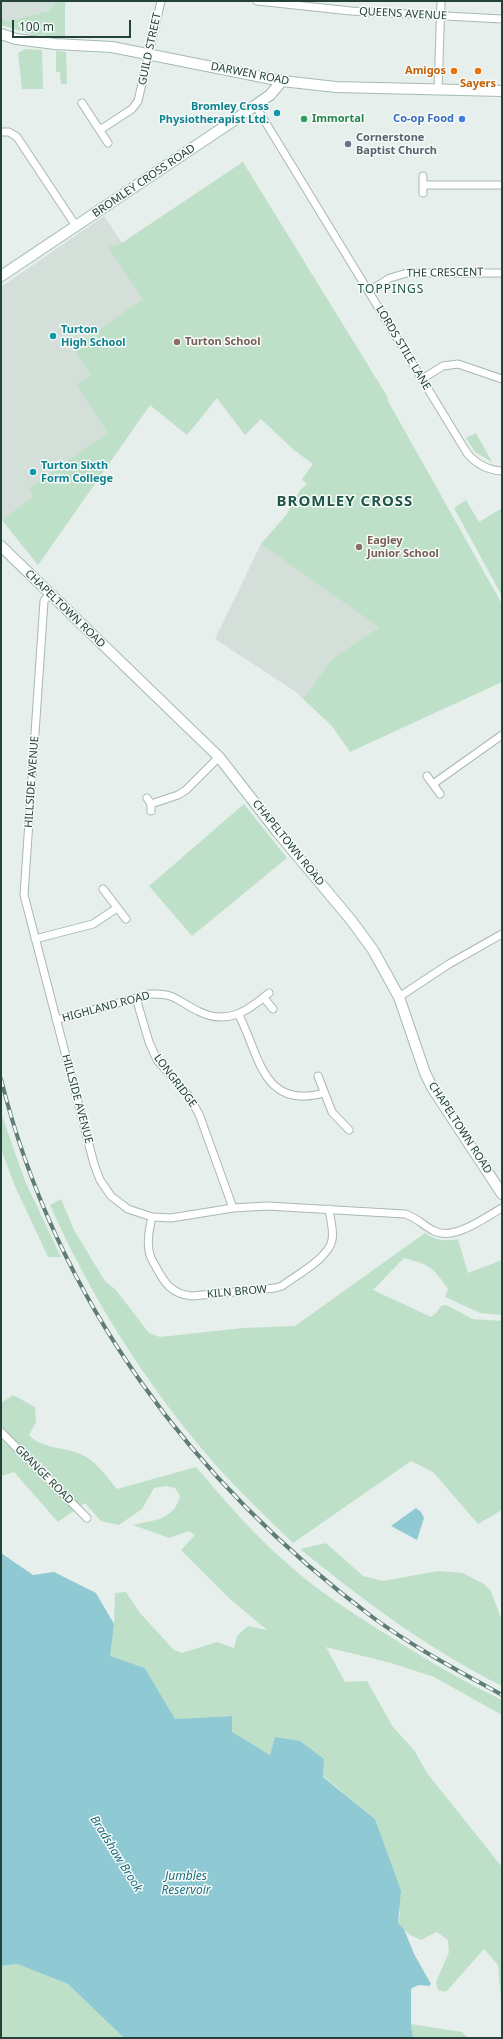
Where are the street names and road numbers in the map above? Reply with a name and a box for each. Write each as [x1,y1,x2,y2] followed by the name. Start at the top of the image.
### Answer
[359,5,447,23] street label: QUEENS AVENUE
[136,12,164,86] street label: GUILD STREET
[210,60,290,88] street label: DARWEN ROAD
[90,142,198,220] street label: BROMLEY CROSS ROAD
[407,266,483,280] street label: THE CRESCENT
[373,304,433,392] street label: LORDS STILE LANE
[22,567,108,651] street label: CHAPELTOWN ROAD
[22,736,42,828] street label: HILLSIDE AVENUE
[249,797,327,889] street label: CHAPELTOWN ROAD
[61,989,151,1025] street label: HIGHLAND ROAD
[151,1052,199,1110] street label: LONGRIDGE
[59,1053,95,1145] street label: HILLSIDE AVENUE
[425,1080,495,1176] street label: CHAPELTOWN ROAD
[206,1283,268,1301] street label: KILN BROW
[12,1443,76,1507] street label: GRANGE ROAD

